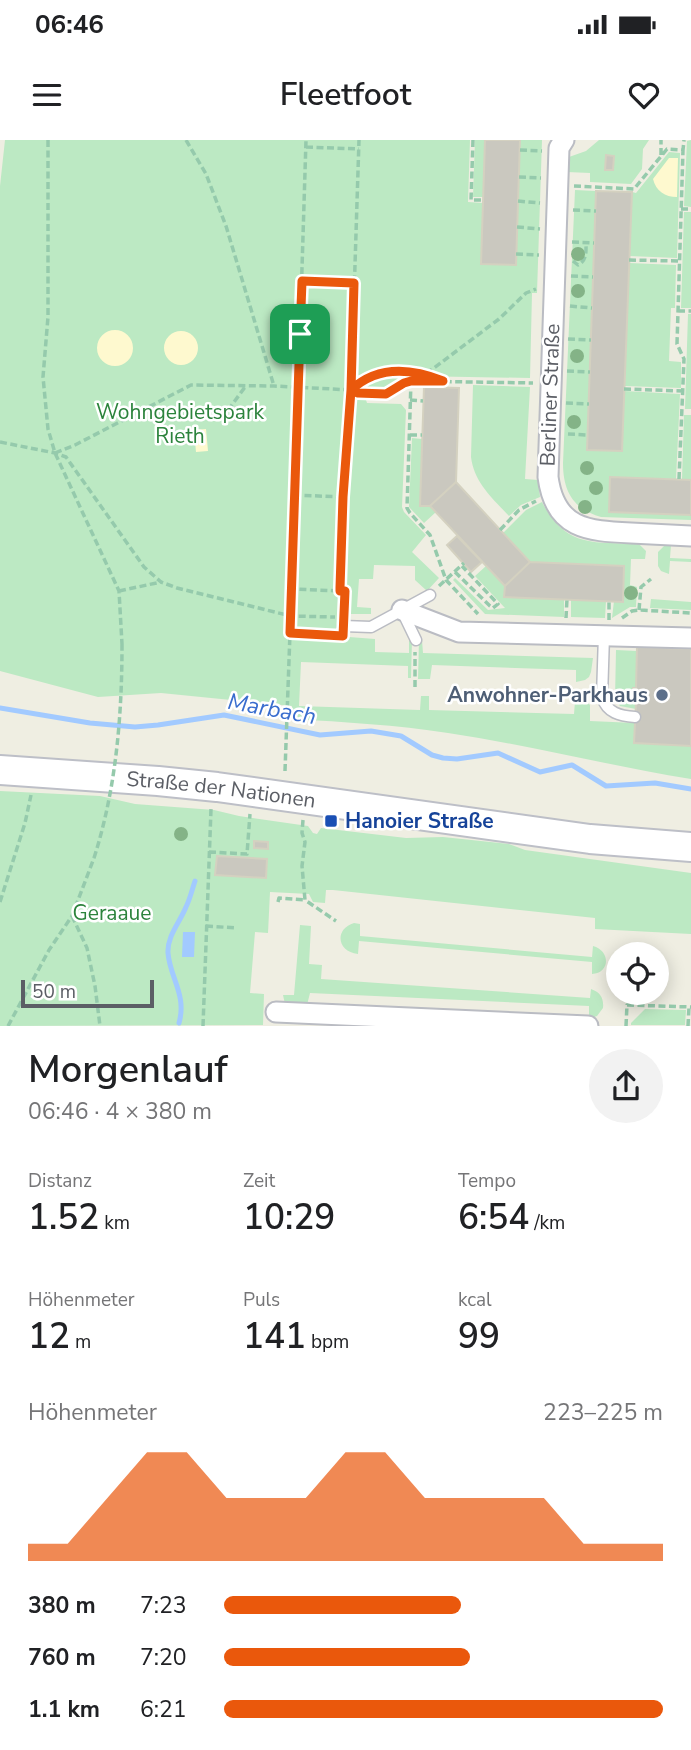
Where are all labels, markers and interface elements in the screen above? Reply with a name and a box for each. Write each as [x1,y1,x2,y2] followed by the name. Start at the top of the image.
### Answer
[35,7,104,42] text: 06:46
[280,73,411,116] text: Fleetfoot
[28,76,66,114] icon: menu
[625,76,663,114] icon: heart
[270,304,330,364] pin
[281,315,319,353] icon: arrive
[534,323,566,467] street label: Berliner Straße
[96,398,265,450] park label: Wohngebietspark Rieth
[447,681,648,709] place label: Anwohner-Parkhaus
[225,686,319,732] water label: Marbach
[654,687,670,703] marker: Anwohner-Parkhaus
[126,765,317,815] street label: Straße der Nationen
[345,807,494,835] place label: Hanoier Straße
[323,813,339,829] marker: Hanoier Straße
[72,899,152,927] park label: Geraaue
[606,942,669,1005] map controls
[606,942,669,1005] button: locate
[21,976,154,1008] scale bar
[32,979,76,1005] text: 50 m
[28,1044,228,1095] text: Morgenlauf
[589,1049,663,1123] button: share
[28,1096,212,1127] text: 06:46 · 4 × 380 m
[28,1168,92,1194] text: Distanz
[243,1168,275,1194] text: Zeit
[458,1168,516,1194] text: Tempo
[28,1194,99,1241] text: 1.52
[243,1194,335,1241] text: 10:29
[458,1194,529,1241] text: 6:54
[99,1210,130,1236] text: km
[529,1210,565,1236] text: /km
[28,1287,135,1313] text: Höhenmeter
[243,1287,280,1313] text: Puls
[458,1287,492,1313] text: kcal
[28,1313,70,1360] text: 12
[243,1313,306,1360] text: 141
[458,1313,500,1360] text: 99
[70,1329,91,1355] text: m
[306,1329,349,1355] text: bpm
[28,1397,157,1428] text: Höhenmeter
[543,1397,663,1428] text: 223–225 m
[28,1590,96,1621] text: 380 m
[140,1590,187,1621] text: 7:23
[28,1642,96,1673] text: 760 m
[140,1642,187,1673] text: 7:20
[28,1694,100,1725] text: 1.1 km
[140,1694,187,1725] text: 6:21

